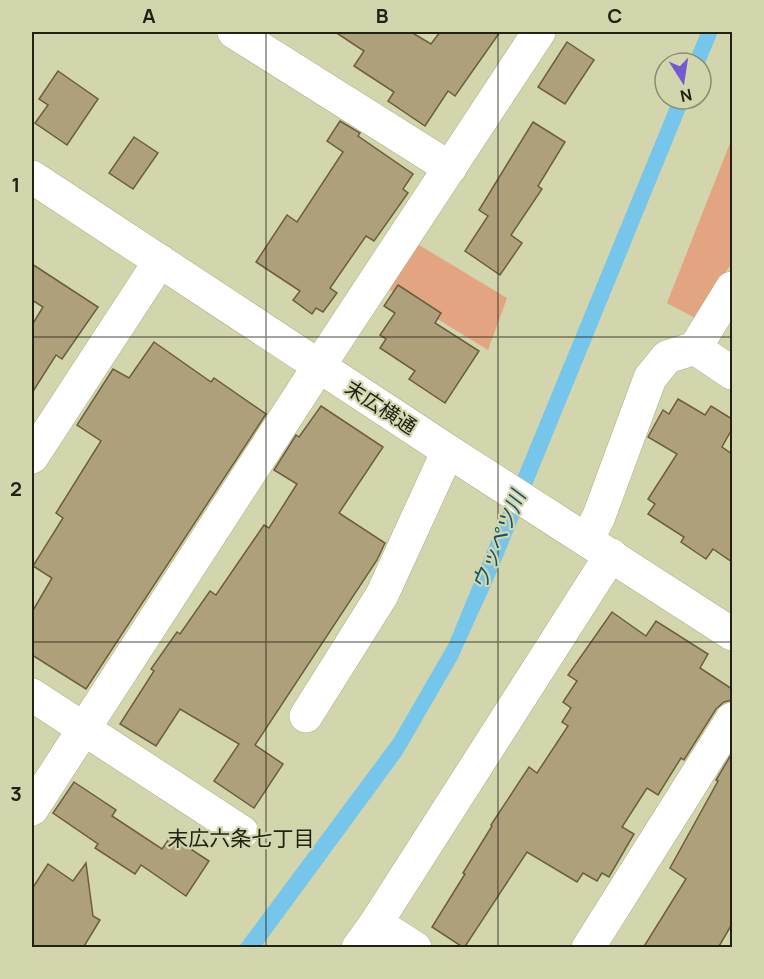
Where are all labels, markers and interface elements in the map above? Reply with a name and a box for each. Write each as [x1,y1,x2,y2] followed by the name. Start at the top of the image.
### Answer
[142,2,156,29] text: A
[376,2,389,29] text: B
[608,2,622,29] text: C
[653,51,713,111] north arrow
[678,84,694,108] text: N
[12,171,20,198] text: 1
[340,374,422,440] street label: 末広横通
[10,475,22,502] text: 2
[465,484,532,594] water label: ウッペツ川
[10,780,22,807] text: 3
[168,824,315,852] district label: 末広六条七丁目

